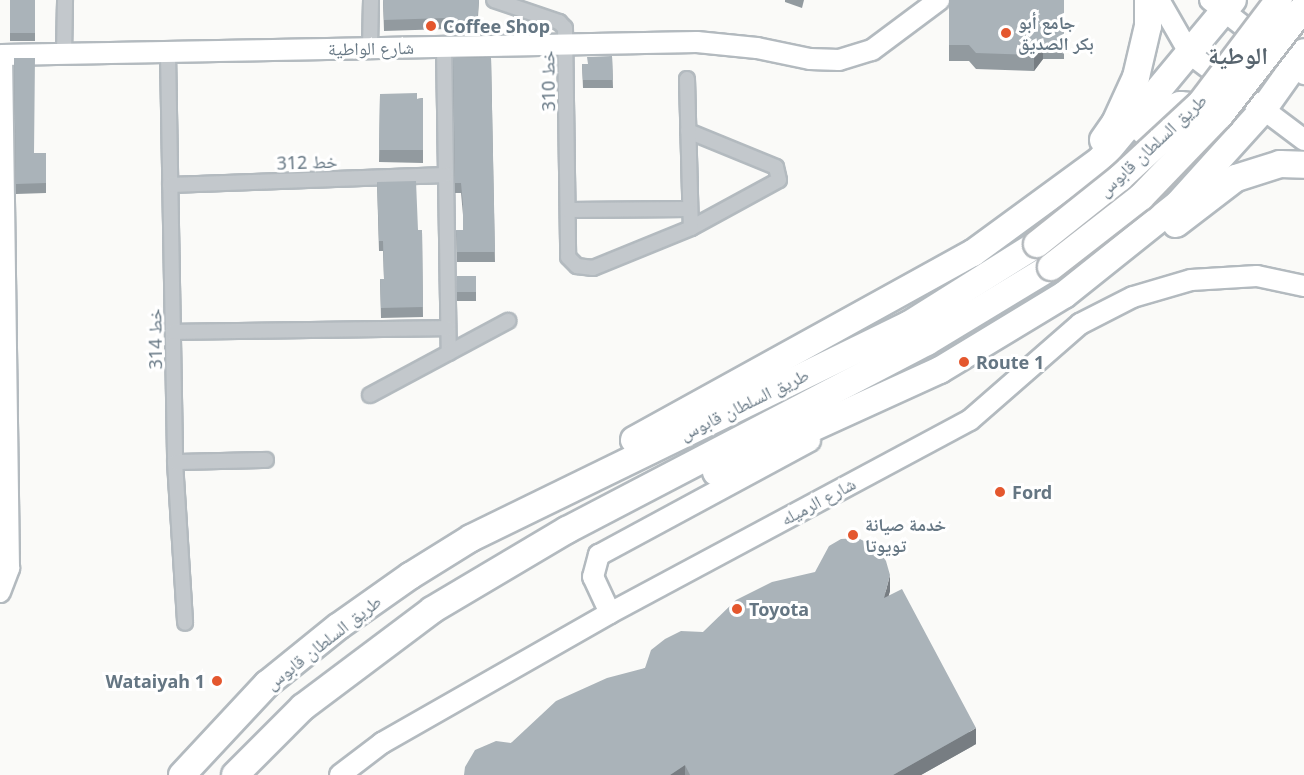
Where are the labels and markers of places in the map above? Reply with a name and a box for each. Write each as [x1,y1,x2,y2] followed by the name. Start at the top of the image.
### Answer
[1018,12,1094,54] place label: جامع أبو بكر الصديق
[443,15,550,37] place label: Coffee Shop
[424,19,438,33] marker: Coffee Shop
[999,26,1013,40] marker: جامع أبو بكر الصديق
[976,351,1044,373] place label: Route 1
[957,355,971,369] marker: Route 1
[1012,481,1052,503] place label: Ford
[993,485,1007,499] marker: Ford
[865,514,946,556] place label: خدمة صيانة تويوتا
[846,528,860,542] marker: خدمة صيانة تويوتا
[749,598,809,620] place label: Toyota
[730,602,744,616] marker: Toyota
[105,670,205,692] place label: Wataiyah 1
[210,674,224,688] marker: Wataiyah 1

